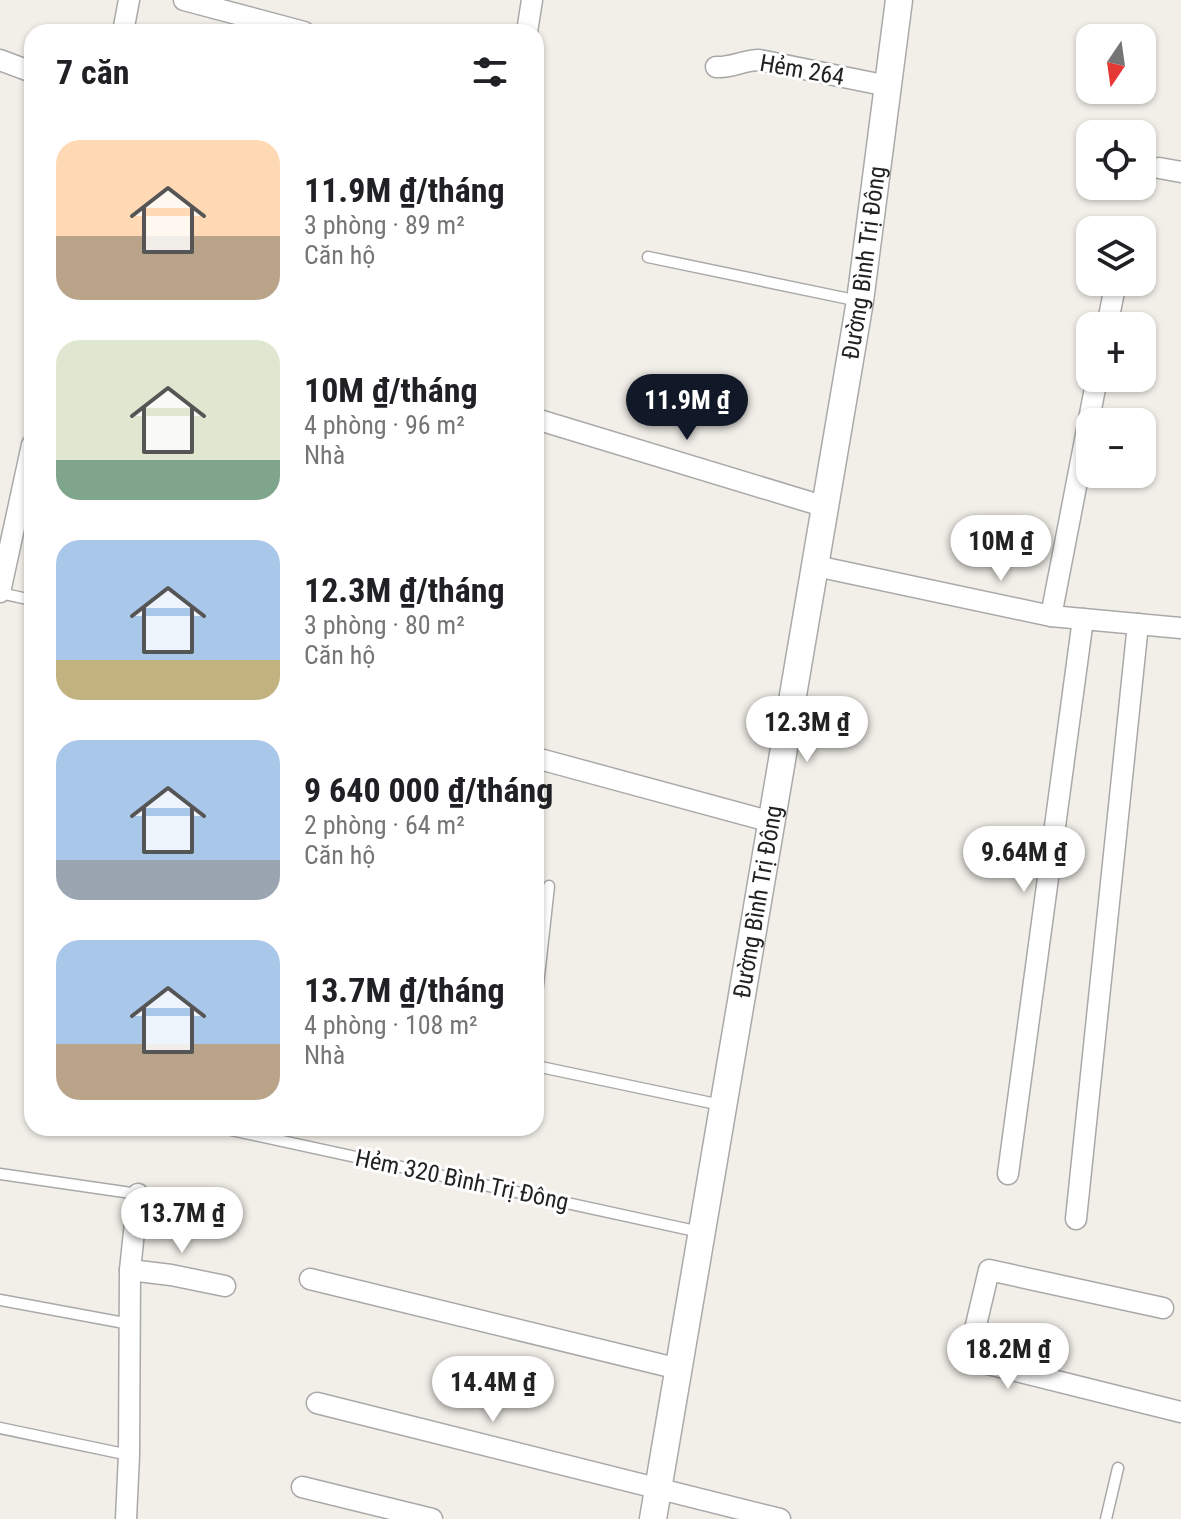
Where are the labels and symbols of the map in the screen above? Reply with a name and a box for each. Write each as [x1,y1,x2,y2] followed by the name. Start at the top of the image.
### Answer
[1076,24,1156,104] north arrow
[758,49,847,91] street label: Hẻm 264
[836,164,891,361] street label: Đường Bình Trị Đông
[613,374,761,442] pin: 11.9M ₫
[945,515,1057,583] pin: 10M ₫
[733,696,881,764] pin: 12.3M ₫
[728,803,788,1000] street label: Đường Bình Trị Đông
[950,826,1098,894] pin: 9.64M ₫
[353,1144,571,1216] street label: Hẻm 320 Bình Trị Đông
[108,1187,256,1255] pin: 13.7M ₫
[934,1323,1082,1391] pin: 18.2M ₫
[419,1356,567,1424] pin: 14.4M ₫

